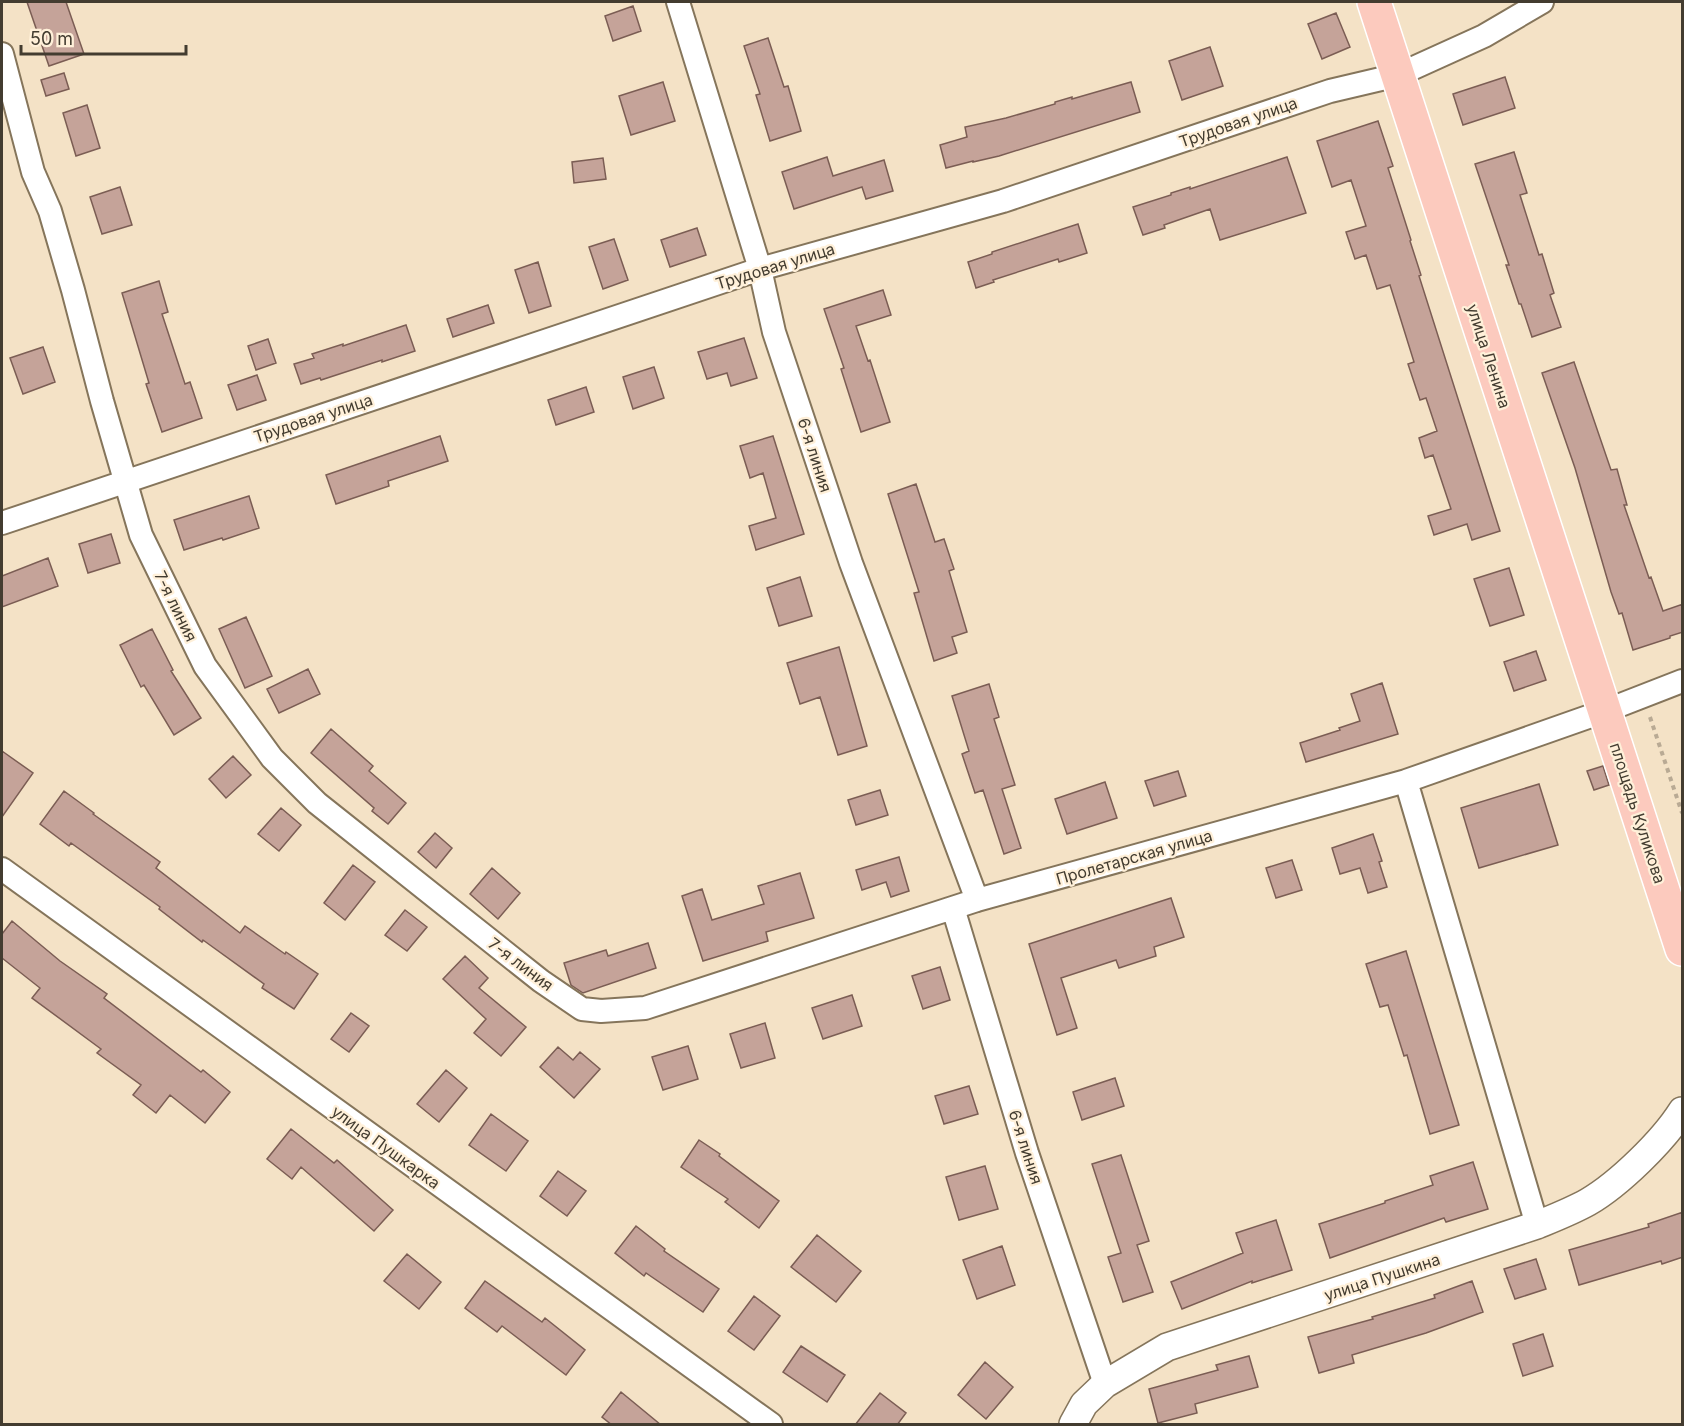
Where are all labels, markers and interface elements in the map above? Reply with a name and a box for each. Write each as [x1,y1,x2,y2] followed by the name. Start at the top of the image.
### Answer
[21,18,186,56] scale bar
[30,28,73,49] text: 50 m
[1176,92,1300,152] street label: Трудовая улица
[713,238,837,294] street label: Трудовая улица
[1463,301,1515,411] street label: улица Ленина
[251,389,375,447] street label: Трудовая улица
[794,415,836,495] street label: 6-я линия
[150,567,202,645] street label: 7-я линия
[1606,740,1670,886] street label: площадь Куликова
[1054,825,1214,889] street label: Пролетарская улица
[485,933,557,995] street label: 7-я линия
[328,1101,444,1193] street label: улица Пушкарка
[1005,1107,1047,1187] street label: 6-я линия
[1322,1249,1442,1305] street label: улица Пушкина

